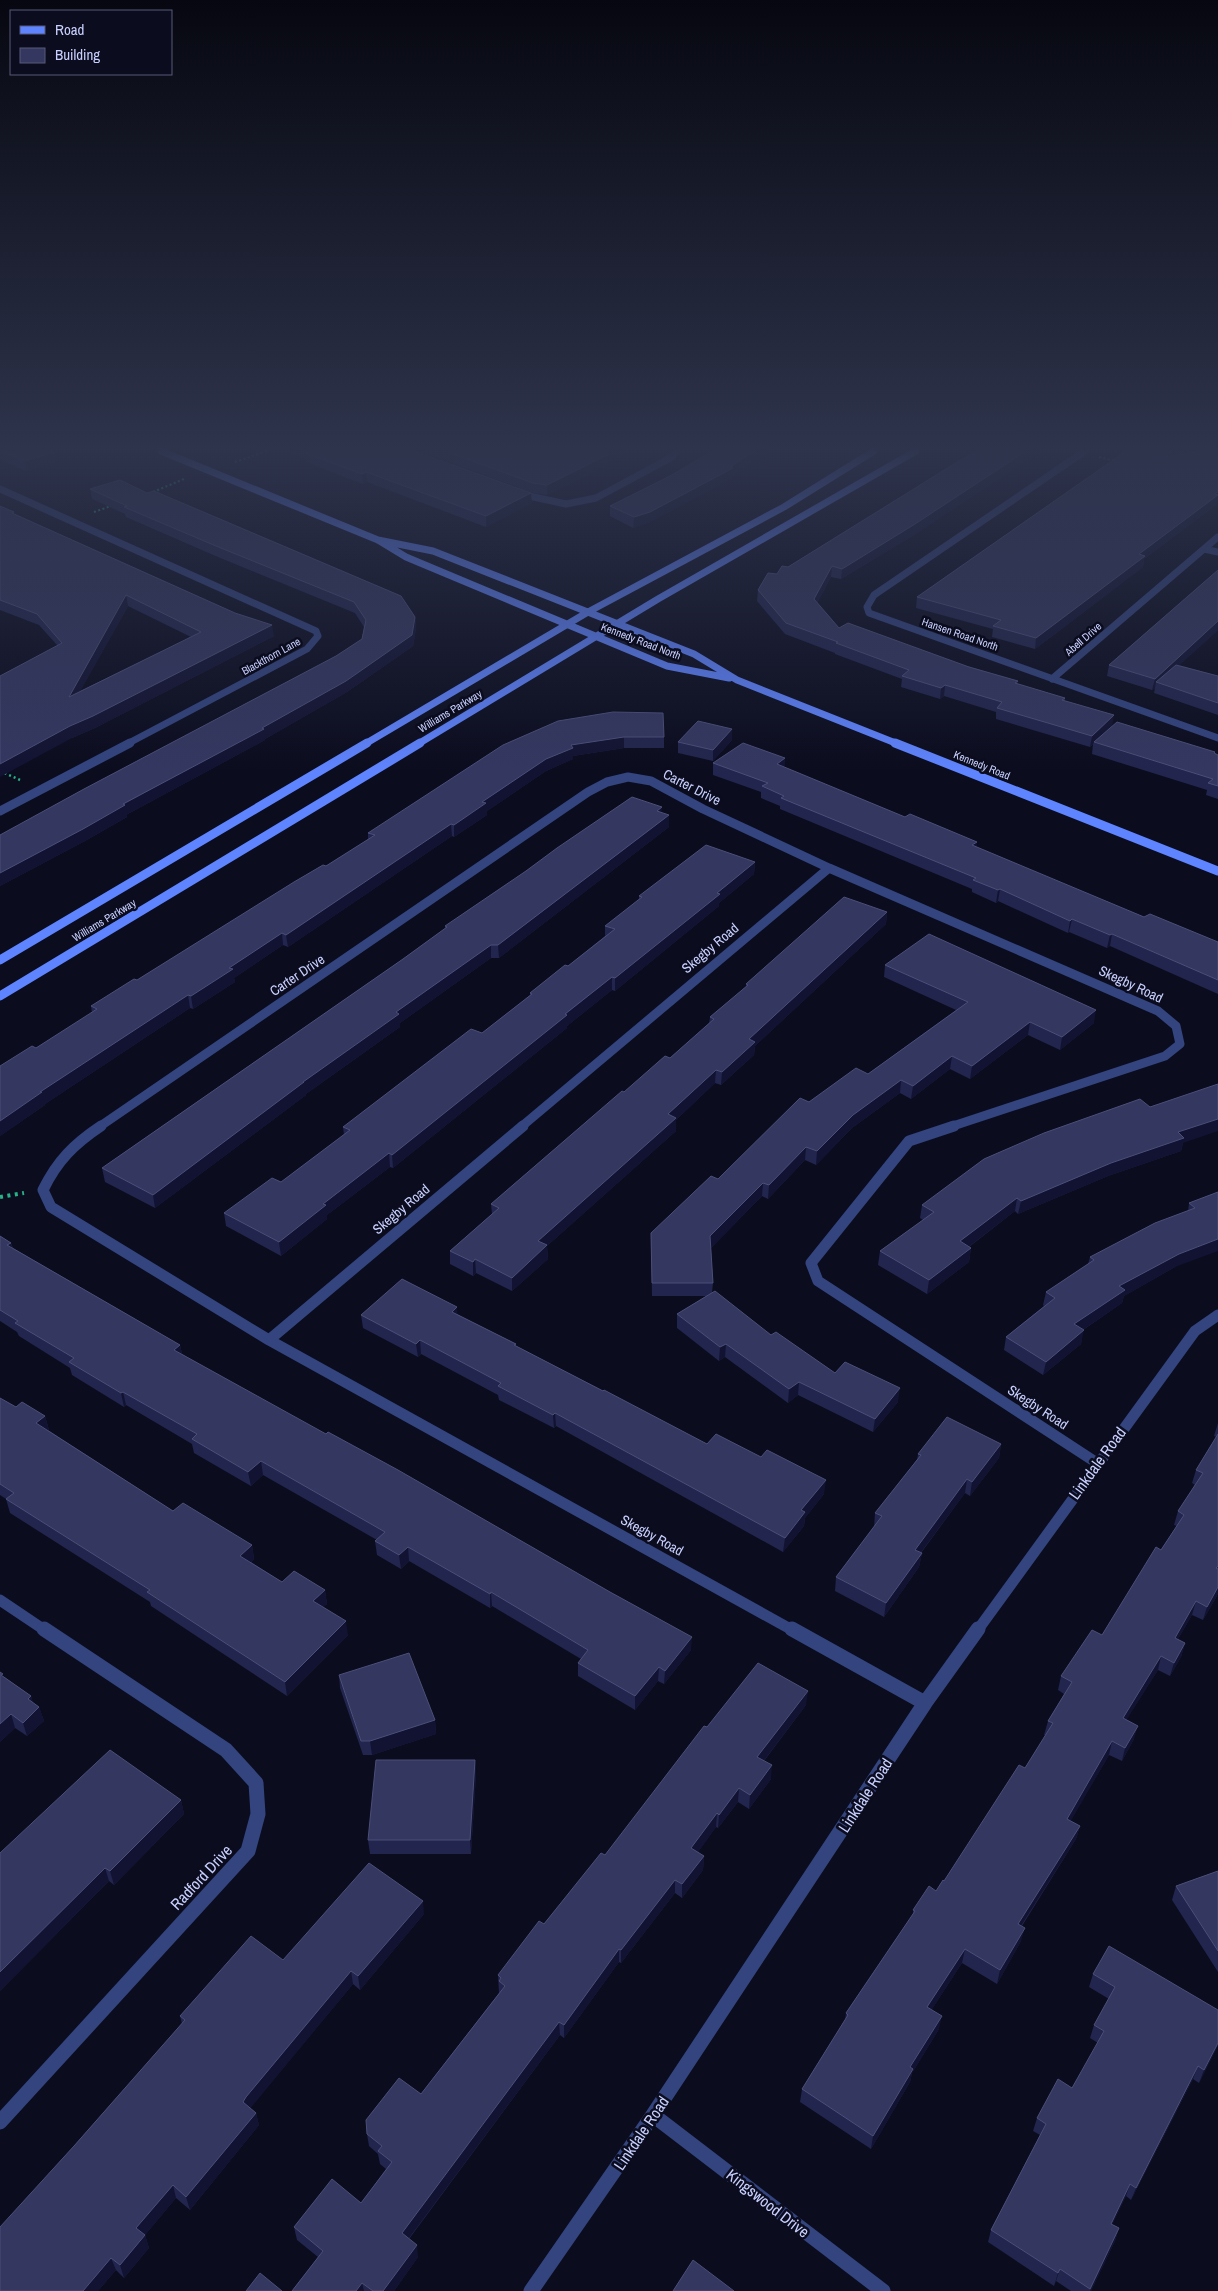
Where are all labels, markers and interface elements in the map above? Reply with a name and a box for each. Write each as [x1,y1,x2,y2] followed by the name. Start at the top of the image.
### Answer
[10,10,172,75] legend
[55,19,84,40] text: Road
[55,44,100,65] text: Building
[920,614,1000,654] street label: Hansen Road North
[599,619,683,663] street label: Kennedy Road North
[1061,619,1104,659] street label: Abell Drive
[239,634,303,678] street label: Blackthorn Lane
[416,686,485,735] street label: Williams Parkway
[952,747,1012,783] street label: Kennedy Road
[660,765,724,809] street label: Carter Drive
[70,895,139,944] street label: Williams Parkway
[678,919,742,977] street label: Skegby Road
[266,950,328,1000] street label: Carter Drive
[1096,961,1166,1007] street label: Skegby Road
[369,1180,433,1238] street label: Skegby Road
[1004,1381,1072,1433] street label: Skegby Road
[1063,1422,1131,1504] street label: Linkdale Road
[617,1510,687,1560] street label: Skegby Road
[833,1754,897,1836] street label: Linkdale Road
[165,1840,237,1914] street label: Radford Drive
[608,2092,674,2174] street label: Linkdale Road
[722,2164,814,2242] street label: Kingswood Drive

